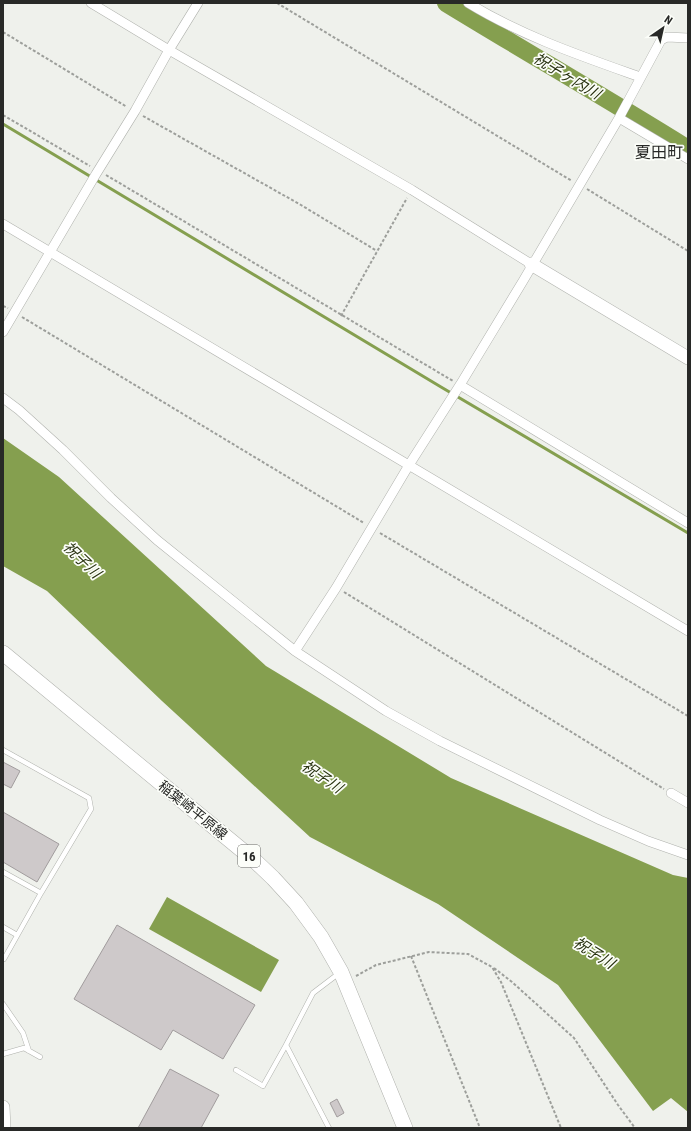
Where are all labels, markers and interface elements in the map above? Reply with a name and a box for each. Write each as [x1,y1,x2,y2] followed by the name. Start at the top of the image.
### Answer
[643,8,683,48] north arrow
[662,13,675,28] text: N
[530,49,605,104] water label: 祝子ヶ内川
[635,143,683,162] district label: 夏田町
[60,538,106,583] water label: 祝子川
[298,757,347,798] water label: 祝子川
[155,777,231,843] street label: 稲葉崎平原線
[238,845,260,867] road number: 16
[570,933,620,974] water label: 祝子川

